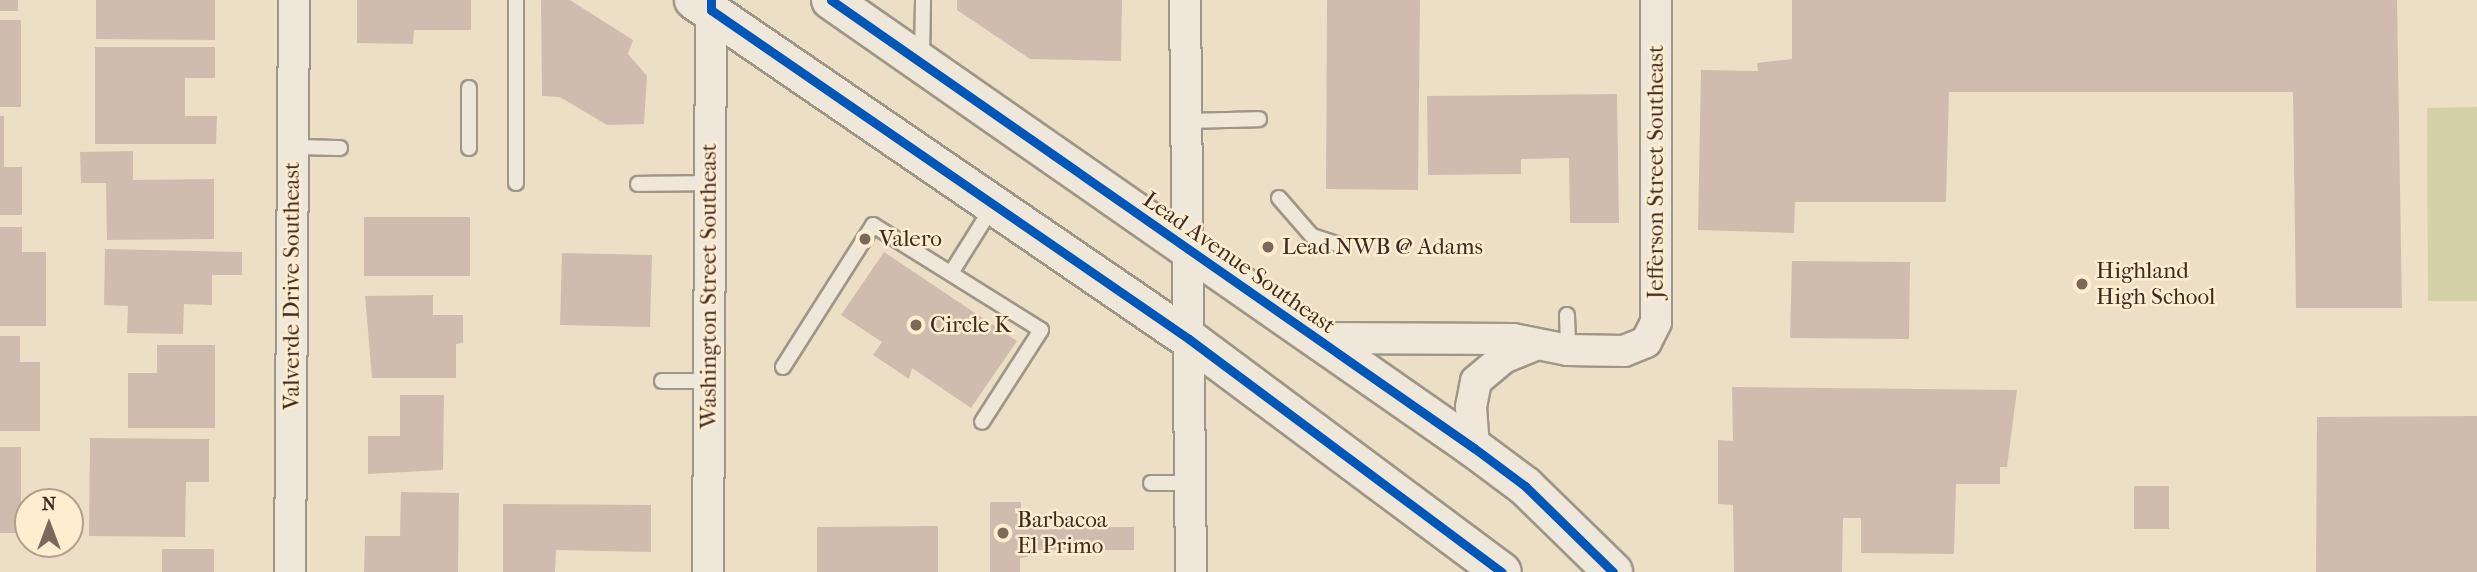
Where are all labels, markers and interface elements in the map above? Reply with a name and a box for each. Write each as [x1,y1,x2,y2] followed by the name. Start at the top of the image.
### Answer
[1642,45,1670,299] street label: Jefferson Street Southeast
[695,143,723,429] street label: Washington Street Southeast
[278,162,306,410] street label: Valverde Drive Southeast
[1137,186,1341,340] street label: Lead Avenue Southeast
[879,225,942,253] place label: Valero
[857,231,873,247] marker: Valero
[1282,233,1483,261] place label: Lead NWB @ Adams
[1260,239,1276,255] marker: Lead NWB @ Adams
[2096,257,2215,311] place label: Highland High School
[2074,276,2090,292] marker: Highland High School
[930,311,1011,339] place label: Circle K
[908,317,924,333] marker: Circle K
[14,488,84,558] north arrow
[42,493,56,515] text: N
[1017,506,1107,560] place label: Barbacoa El Primo
[995,525,1011,541] marker: Barbacoa El Primo

